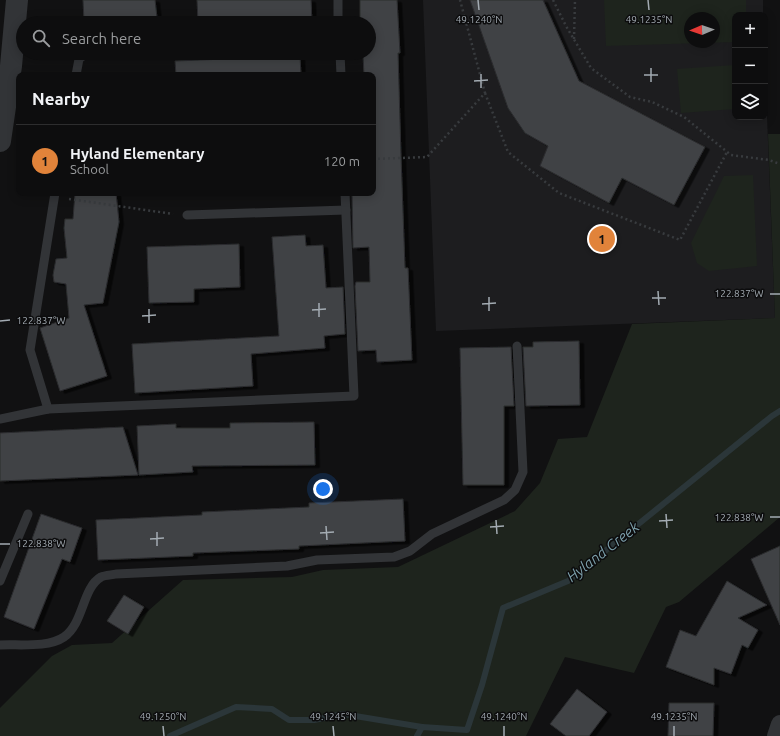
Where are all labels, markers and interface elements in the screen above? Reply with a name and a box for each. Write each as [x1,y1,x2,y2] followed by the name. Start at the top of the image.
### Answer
[684,12,720,48] north arrow
[732,12,768,120] map controls
[732,12,768,48] button: +
[456,14,502,25] text: 49.1240°N
[626,14,672,25] text: 49.1235°N
[16,16,376,60] search box
[30,27,52,49] icon: search
[62,30,141,47] text: Search here
[732,48,768,84] button: −
[732,84,768,120] button: layers
[32,89,90,108] text: Nearby
[70,145,204,162] text: Hyland Elementary
[41,154,49,168] text: 1
[324,154,360,168] text: 120 m
[70,162,109,176] text: School
[589,224,615,254] pin: 1
[715,288,763,299] text: 122.837°W
[17,315,65,326] text: 122.837°W
[313,479,333,499] your location
[715,512,763,523] text: 122.838°W
[563,518,643,585] water label: Hyland Creek
[17,538,65,549] text: 122.838°W
[140,711,186,722] text: 49.1250°N
[310,711,356,722] text: 49.1245°N
[481,711,527,722] text: 49.1240°N
[651,711,697,722] text: 49.1235°N

